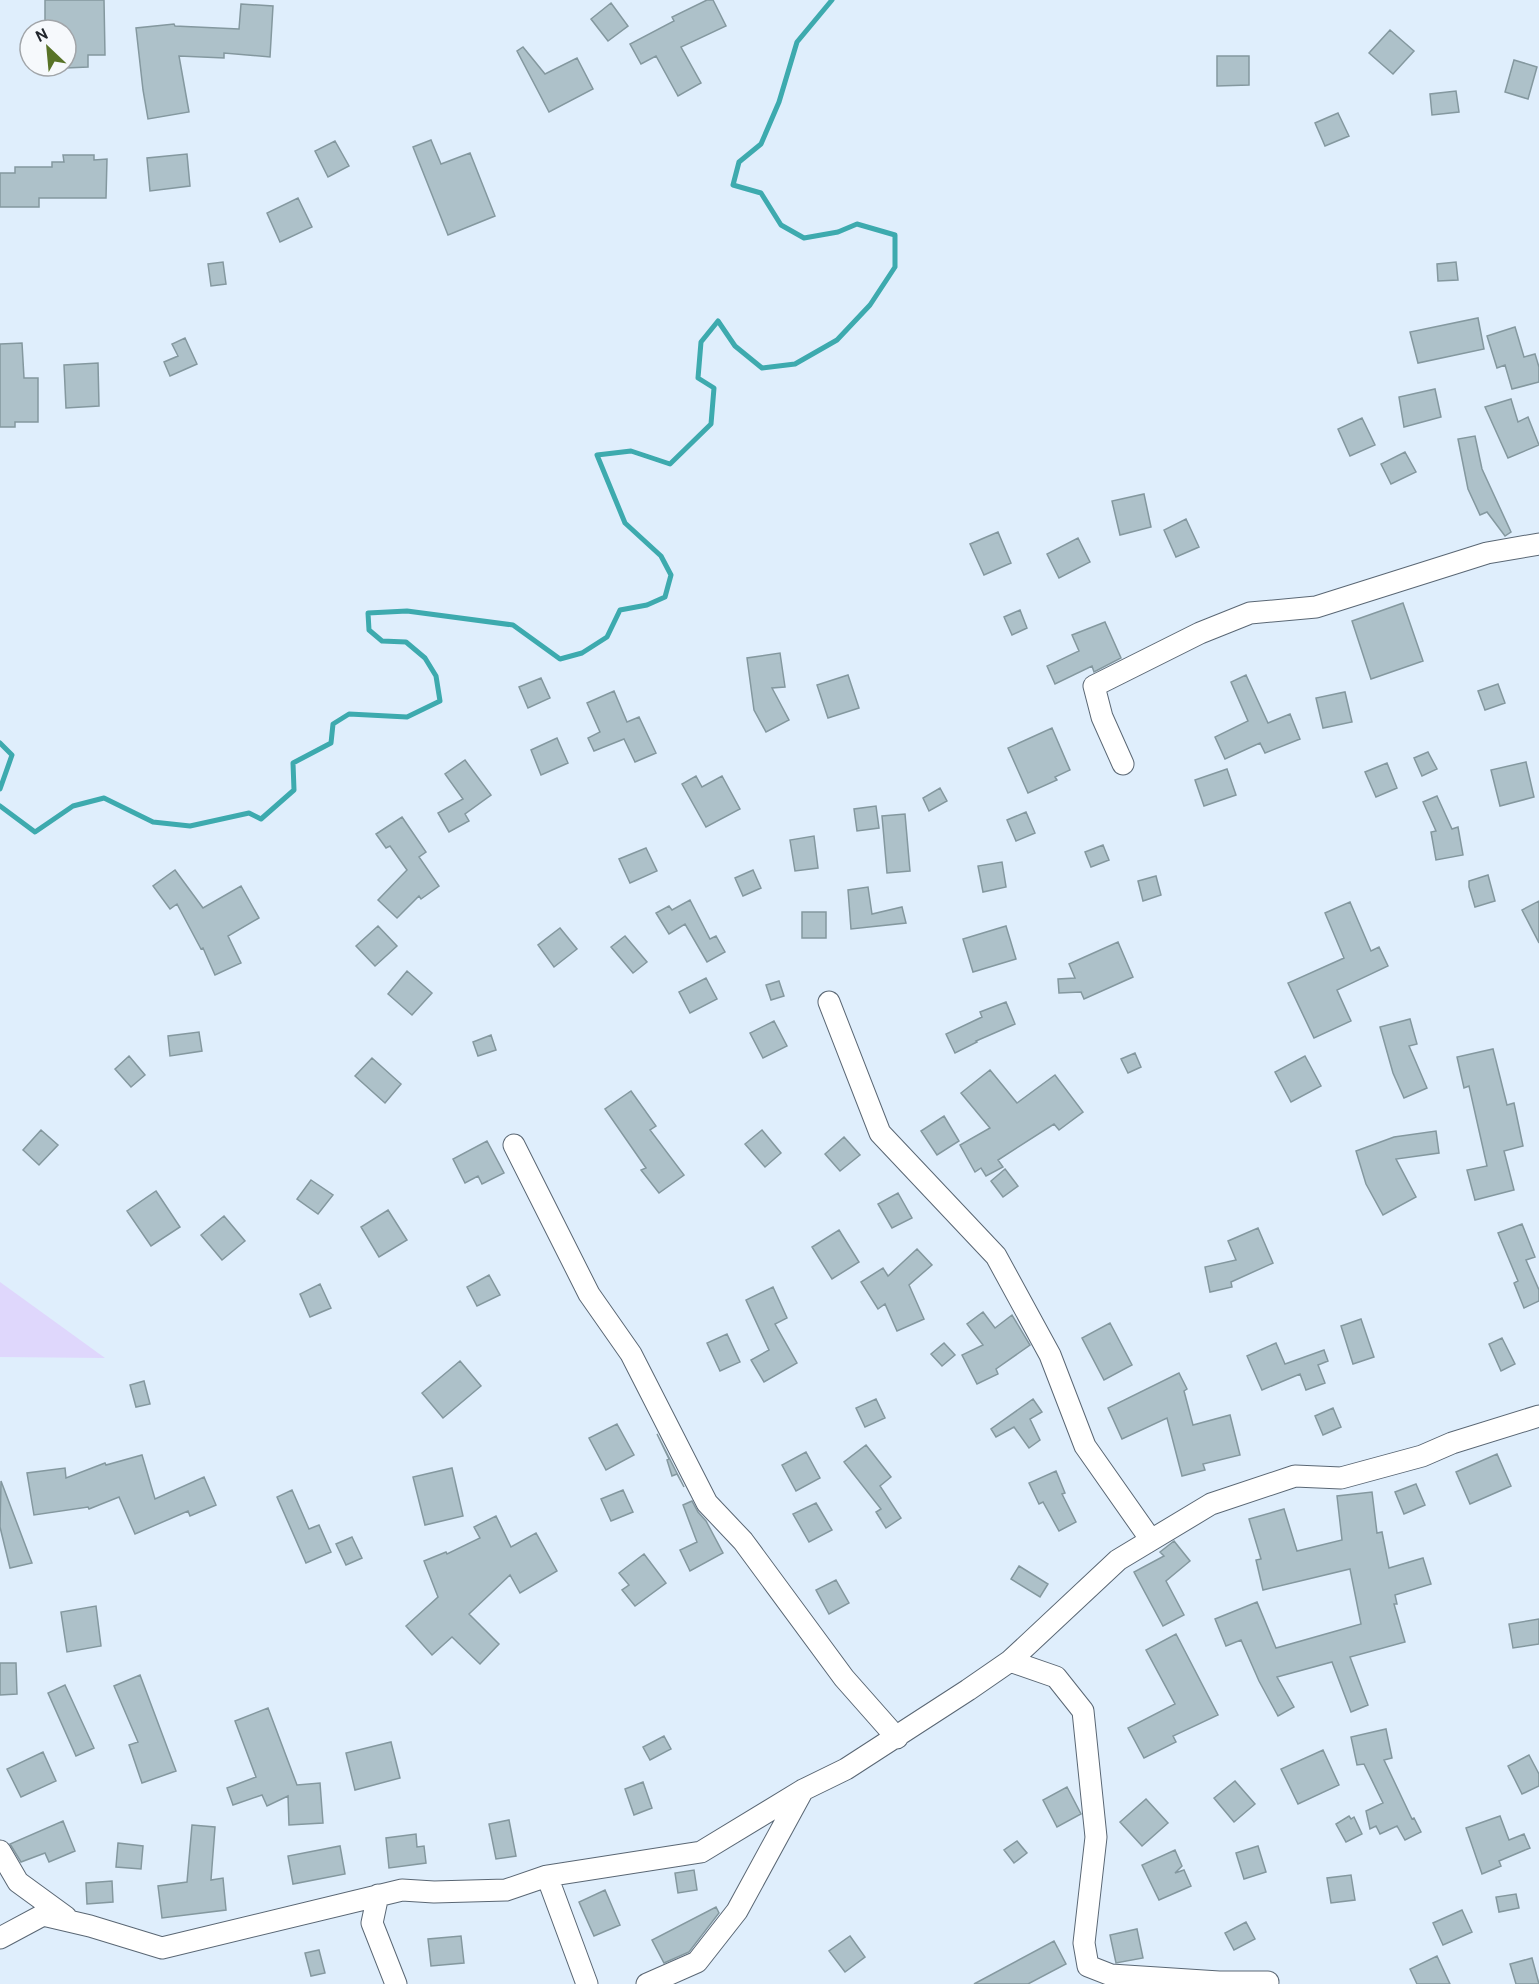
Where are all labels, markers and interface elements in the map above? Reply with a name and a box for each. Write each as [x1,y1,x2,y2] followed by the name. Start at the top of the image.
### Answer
[18,18,78,78] north arrow
[32,24,51,46] text: N

